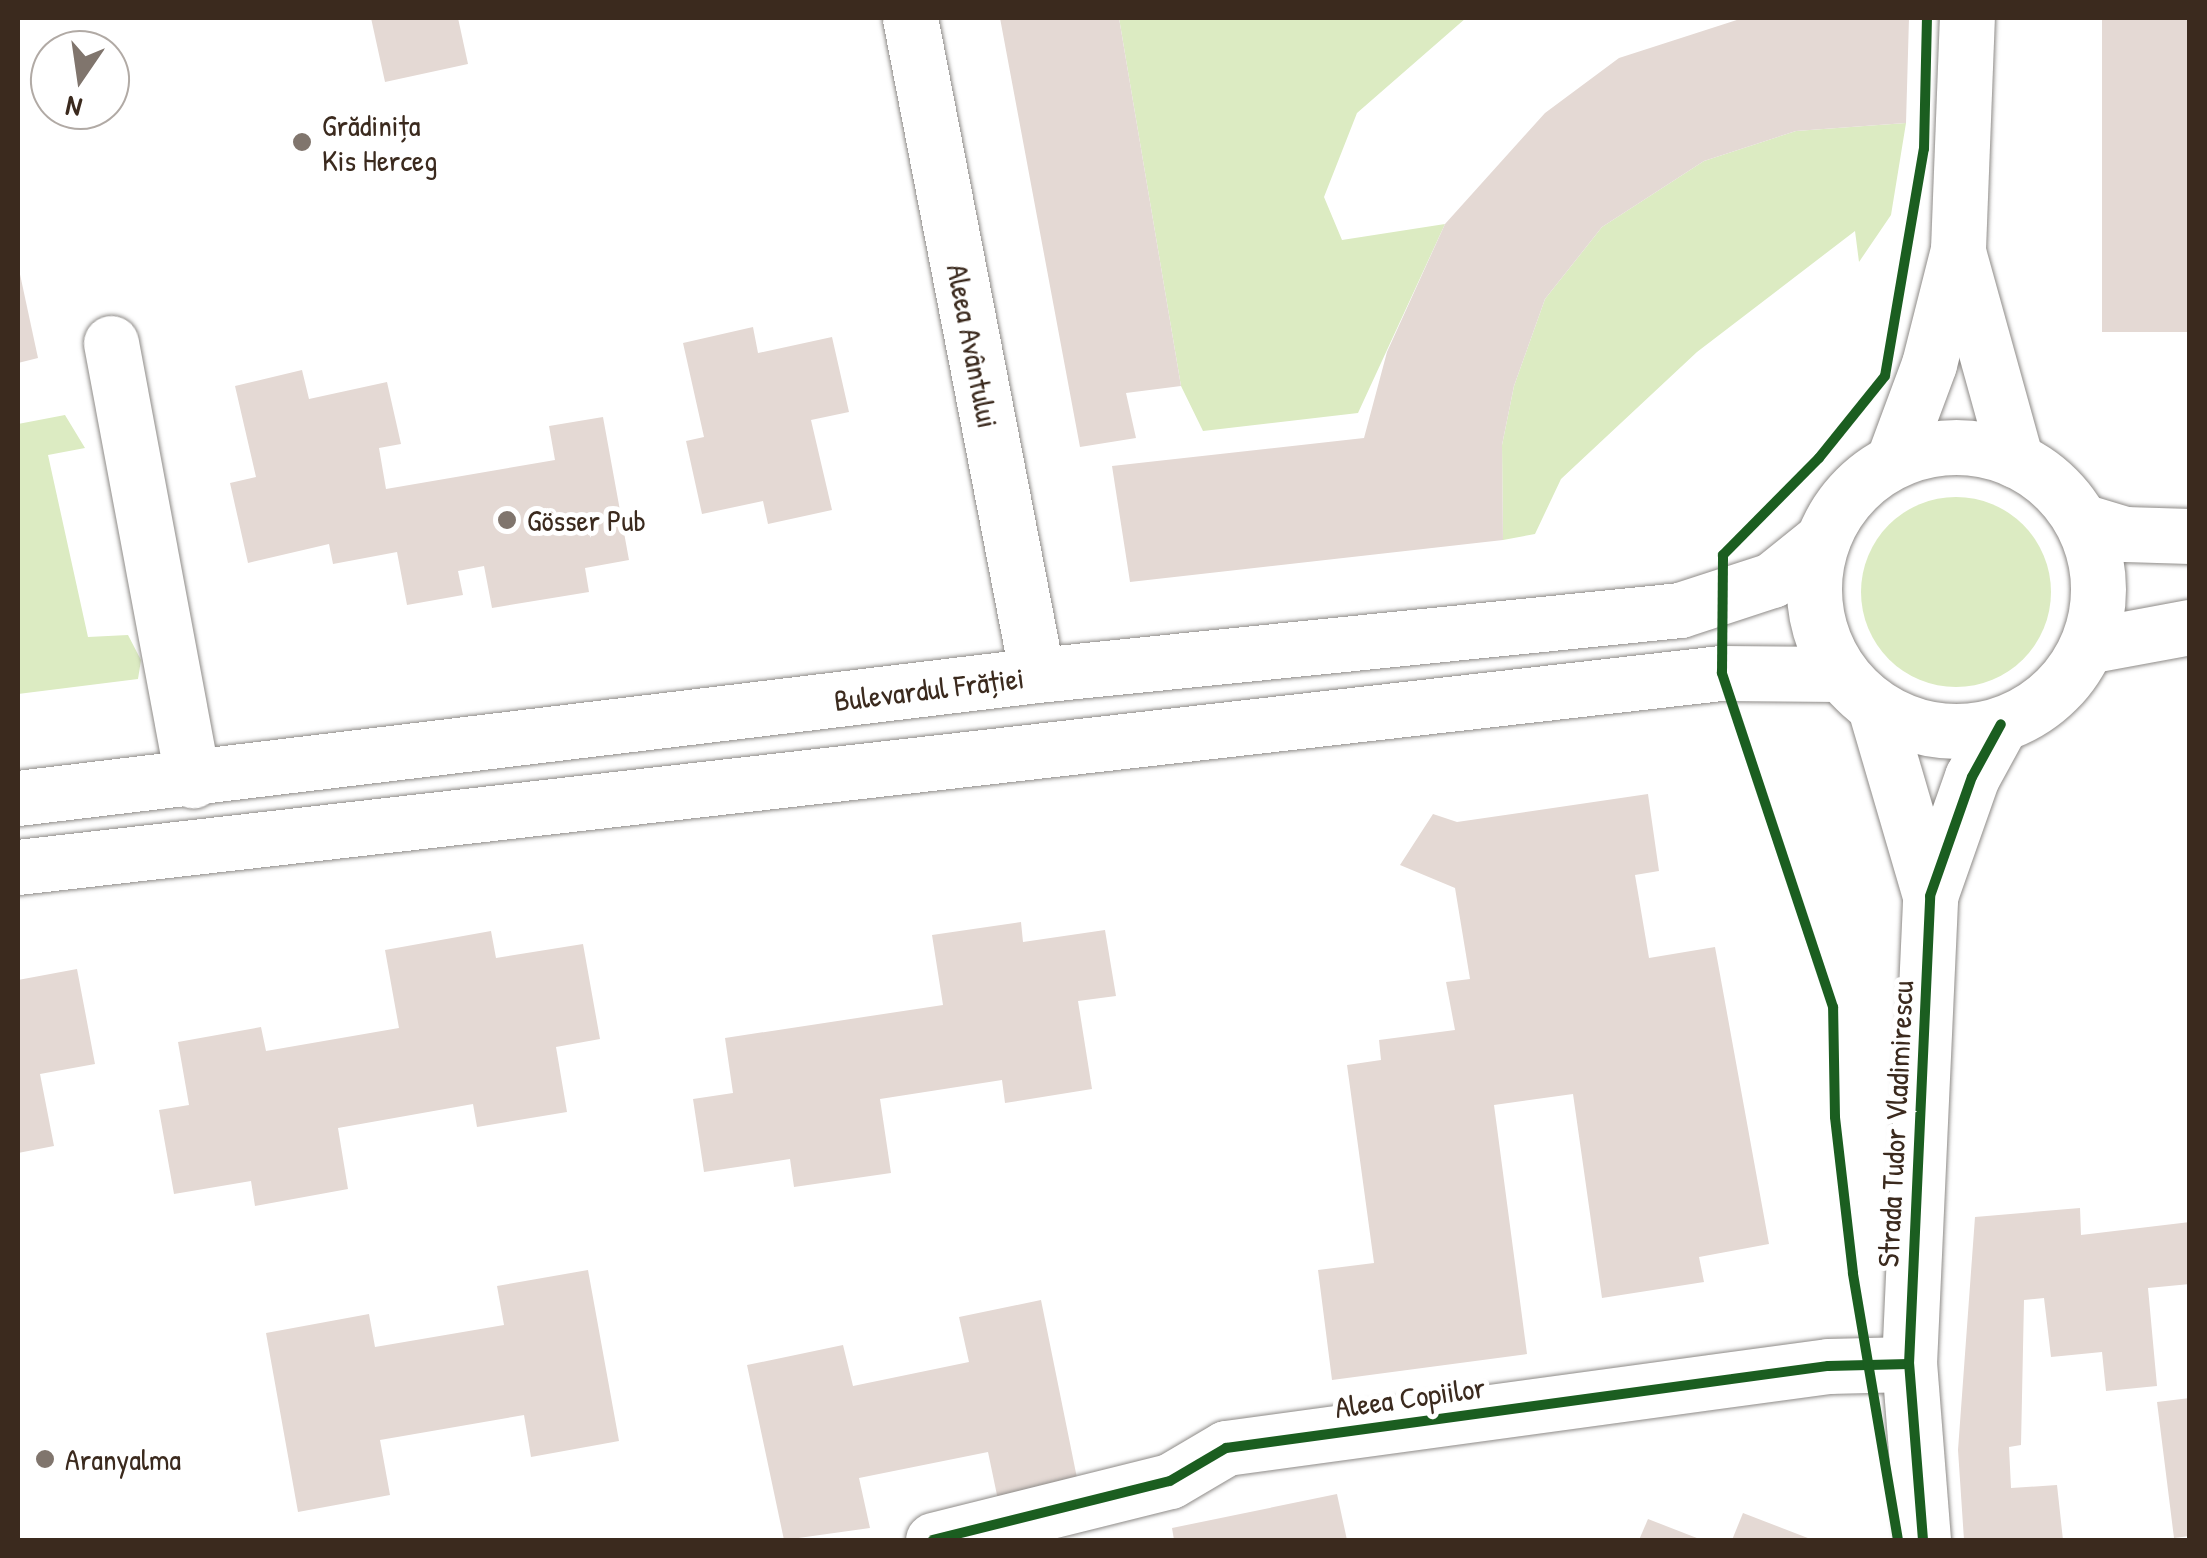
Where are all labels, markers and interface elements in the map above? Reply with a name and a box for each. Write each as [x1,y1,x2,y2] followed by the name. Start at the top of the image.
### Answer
[30,30,130,130] north arrow
[62,87,85,127] text: N
[322,107,437,178] place label: Grădinița Kis Herceg
[291,131,313,153] marker: Grădinița Kis Herceg
[939,261,1007,431] street label: Aleea Avântului
[527,502,646,538] place label: Gösser Pub
[496,509,518,531] marker: Gösser Pub
[832,659,1026,719] street label: Bulevardul Frăției
[1870,980,1920,1268] street label: Strada Tudor Vladimirescu
[1332,1369,1488,1425] street label: Aleea Copiilor
[65,1441,181,1477] place label: Aranyalma
[34,1448,56,1470] marker: Aranyalma

